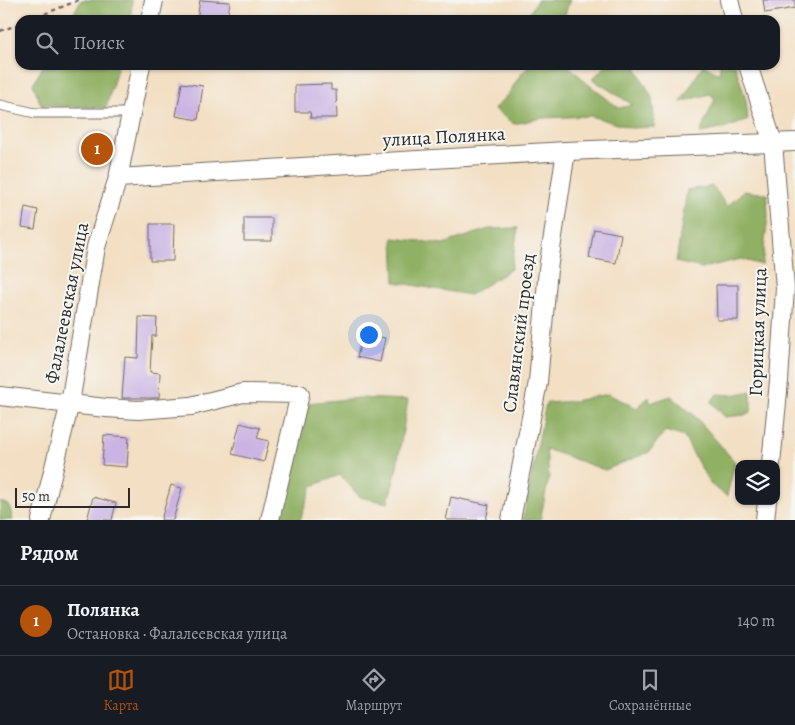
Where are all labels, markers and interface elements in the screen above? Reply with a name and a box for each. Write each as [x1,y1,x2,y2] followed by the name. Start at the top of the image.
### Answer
[15,15,780,70] search box
[33,29,61,57] icon: search
[73,30,125,56] text: Поиск
[381,121,506,153] street label: улица Полянка
[81,130,113,168] pin: 1
[39,220,95,386] street label: Фалалеевская улица
[496,252,542,414] street label: Славянский проезд
[743,267,773,397] street label: Горицкая улица
[356,322,382,348] your location
[735,460,780,505] map controls
[735,460,780,505] button: layers
[15,485,130,508] scale bar
[22,487,50,506] text: 50 m
[20,539,78,567] text: Рядом
[67,597,139,623] text: Полянка
[33,610,39,632] text: 1
[737,610,775,632] text: 140 m
[67,623,288,645] text: Остановка · Фалалеевская улица
[103,666,139,715] tab: Карта
[346,666,402,715] tab: Маршрут
[609,666,692,715] tab: Сохранённые

